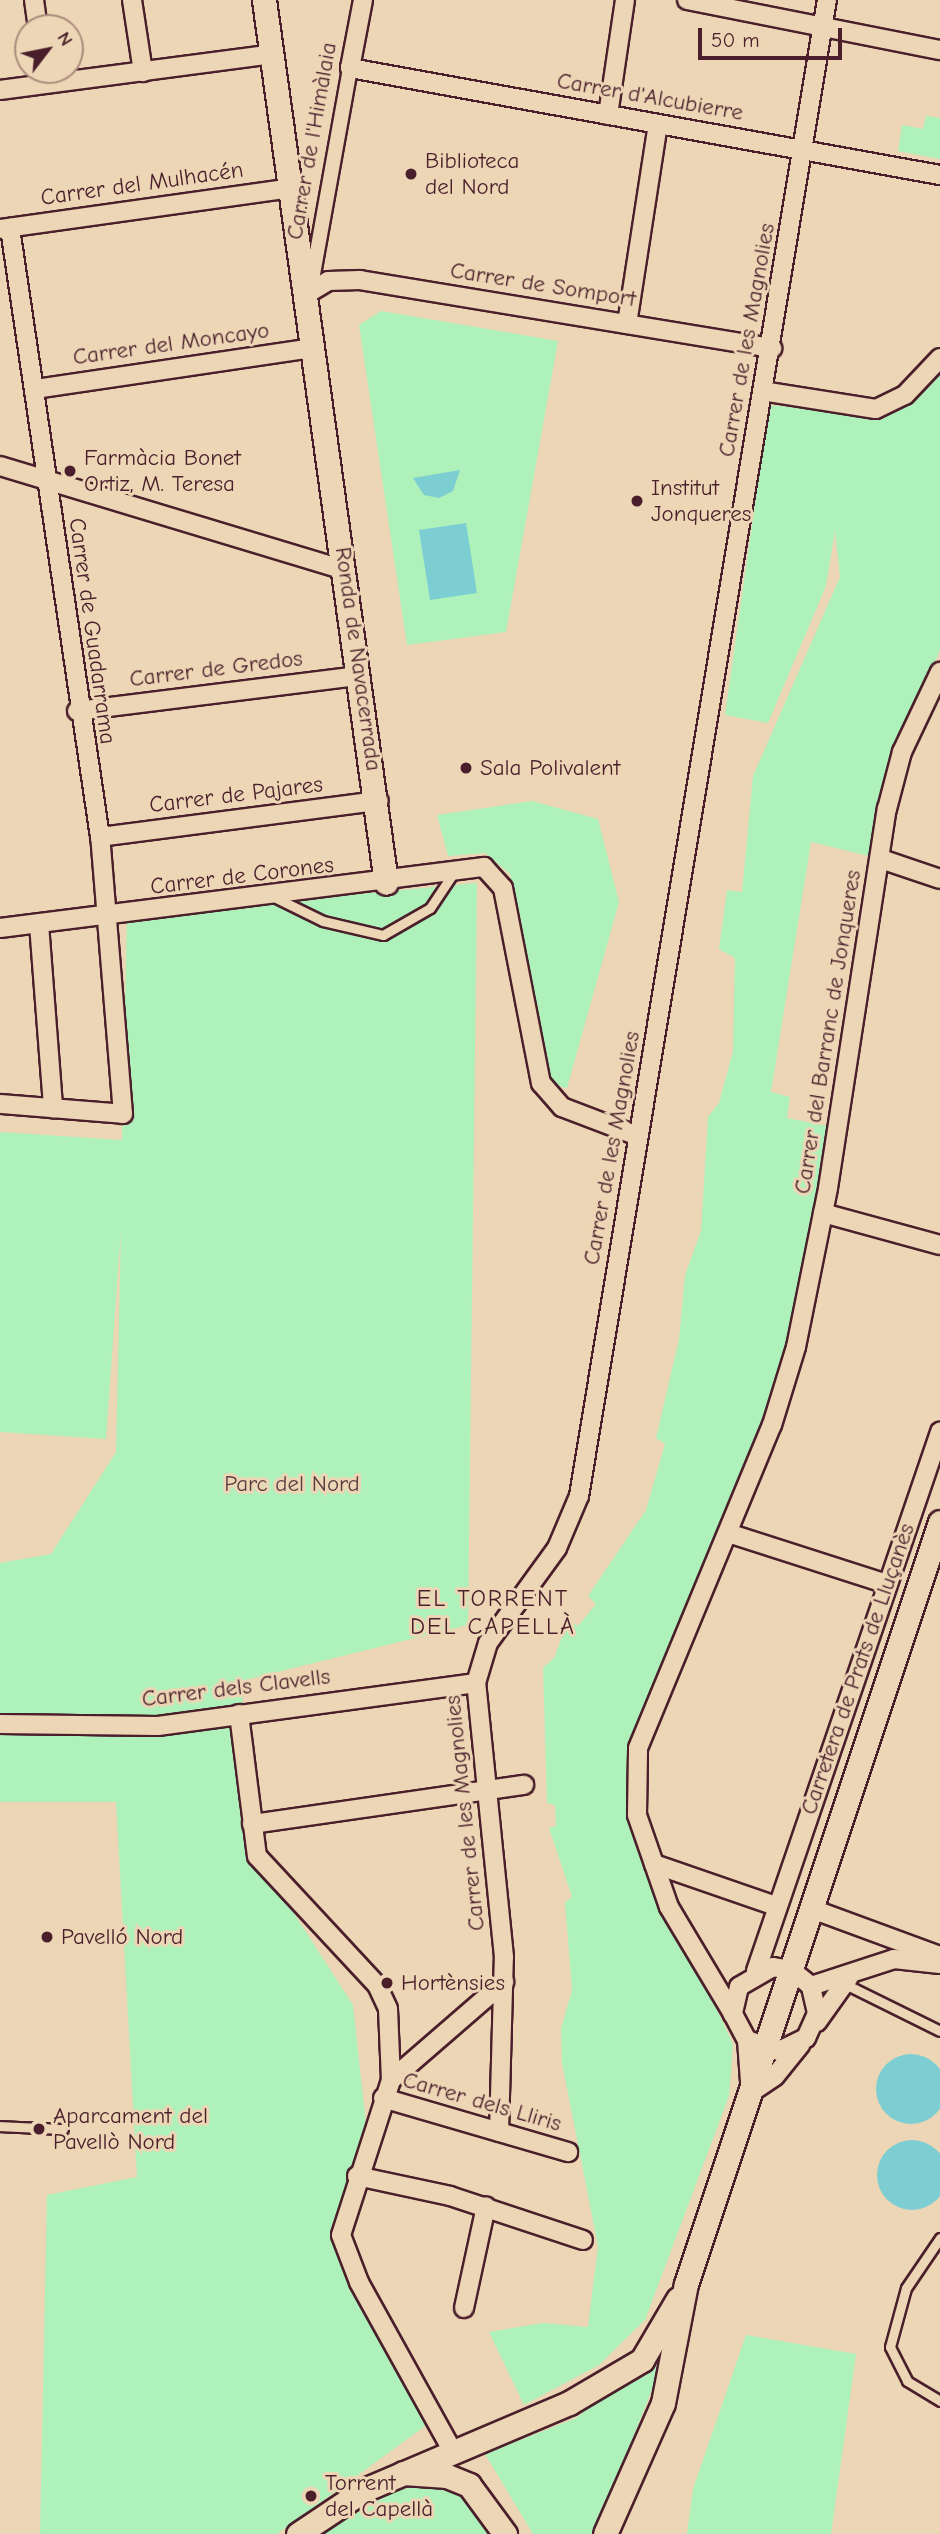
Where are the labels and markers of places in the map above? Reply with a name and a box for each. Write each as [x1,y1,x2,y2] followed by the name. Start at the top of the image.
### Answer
[425,147,519,201] place label: Biblioteca del Nord
[403,166,419,182] marker: Biblioteca del Nord
[84,444,241,498] place label: Farmàcia Bonet Ortiz, M. Teresa
[62,463,78,479] marker: Farmàcia Bonet Ortiz, M. Teresa
[651,474,751,528] place label: Institut Jonqueres
[629,493,645,509] marker: Institut Jonqueres
[480,754,620,782] place label: Sala Polivalent
[458,760,474,776] marker: Sala Polivalent
[61,1923,183,1951] place label: Pavelló Nord
[39,1929,55,1945] marker: Pavelló Nord
[401,1969,505,1997] place label: Hortènsies
[379,1975,395,1991] marker: Hortènsies
[53,2102,208,2156] place label: Aparcament del Pavellò Nord
[31,2121,47,2137] marker: Aparcament del Pavellò Nord
[325,2469,433,2523] place label: Torrent del Capellà
[303,2488,319,2504] marker: Torrent del Capellà

